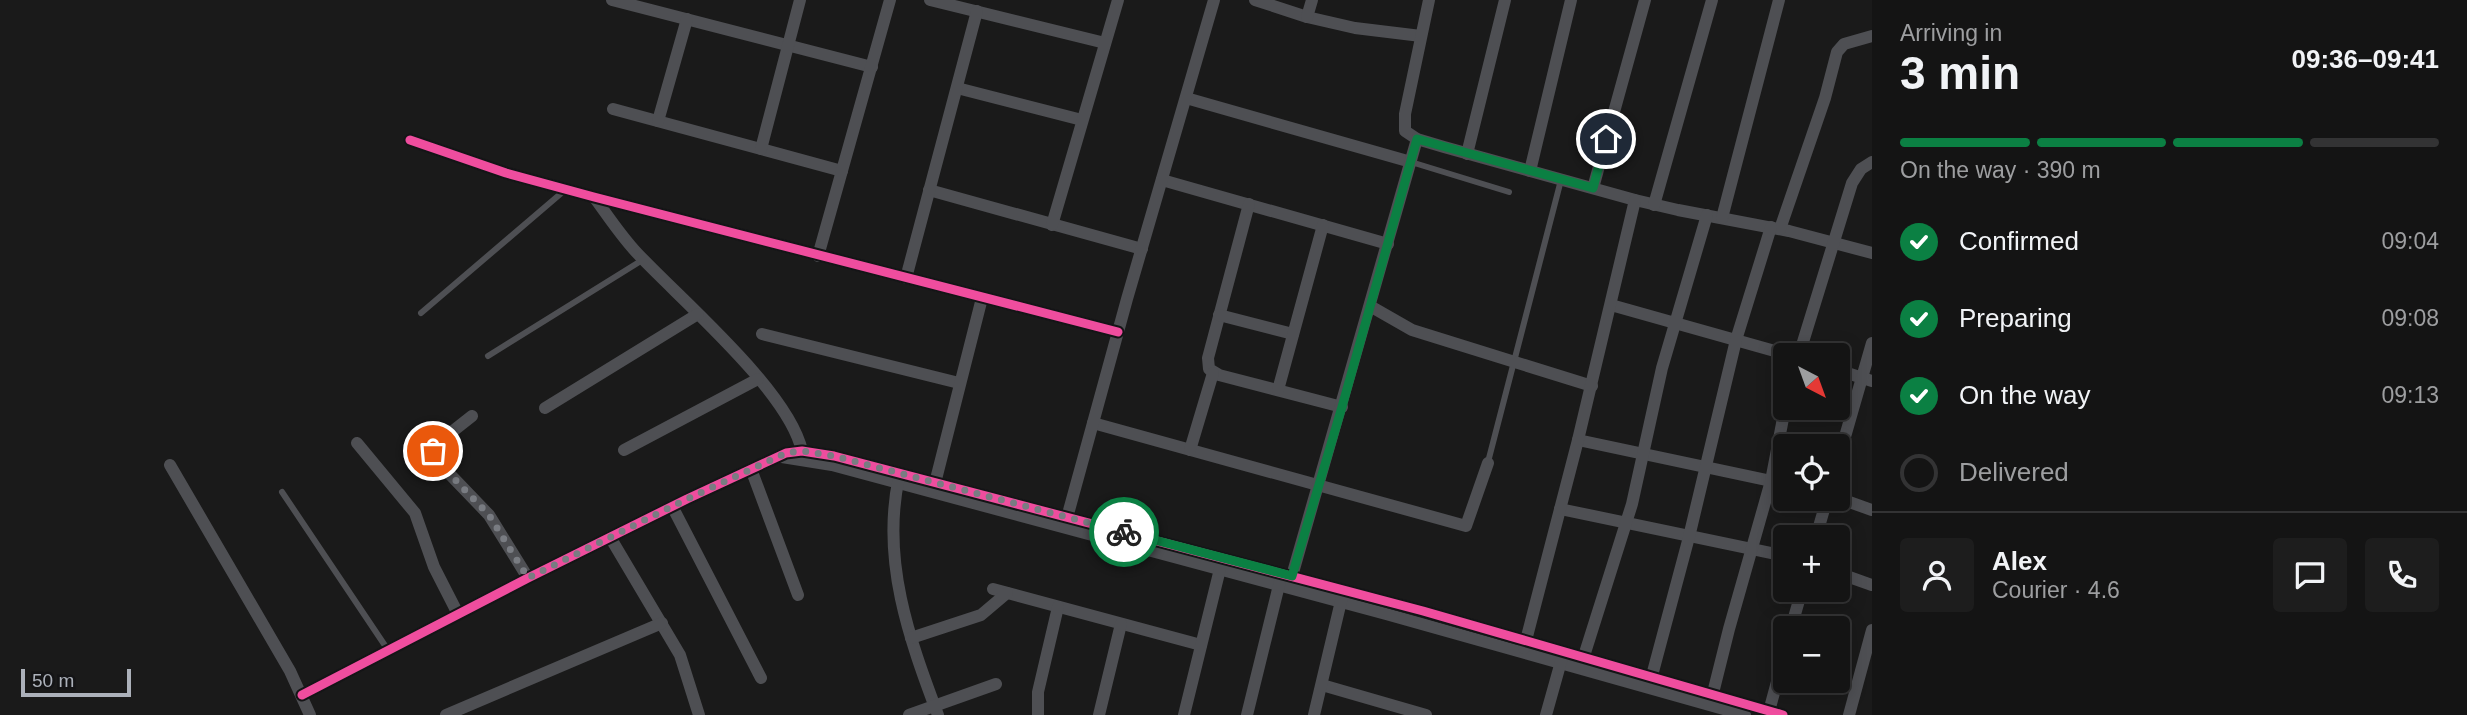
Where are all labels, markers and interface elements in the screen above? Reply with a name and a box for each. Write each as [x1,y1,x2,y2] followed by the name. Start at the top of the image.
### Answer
[1900,20,2002,46] text: Arriving in
[2292,44,2439,74] text: 09:36–09:41
[1900,47,2020,99] text: 3 min
[1576,109,1636,169] pin
[1587,120,1625,158] icon: home
[1900,157,2101,183] text: On the way · 390 m
[1900,223,1938,261] icon: check
[1959,226,2079,256] text: Confirmed
[2381,228,2439,254] text: 09:04
[1900,300,1938,338] icon: check
[1959,303,2072,333] text: Preparing
[2381,305,2439,331] text: 09:08
[1773,343,1850,420] north arrow
[1773,343,1850,693] map controls
[1900,377,1938,415] icon: check
[1959,380,2091,410] text: On the way
[2381,382,2439,408] text: 09:13
[403,421,463,481] pin
[414,432,452,470] icon: bag
[1773,434,1850,511] button: locate
[1959,457,2069,487] text: Delivered
[1089,497,1159,567] courier
[1105,513,1143,551] icon: bike
[1773,525,1850,602] button: +
[1900,538,1974,612] button: person
[2273,538,2347,612] button: chat
[2365,538,2439,612] button: phone
[1992,546,2047,576] text: Alex
[1992,577,2120,603] text: Courier · 4.6
[1773,616,1850,693] button: −
[21,666,131,698] scale bar
[32,670,74,691] text: 50 m

